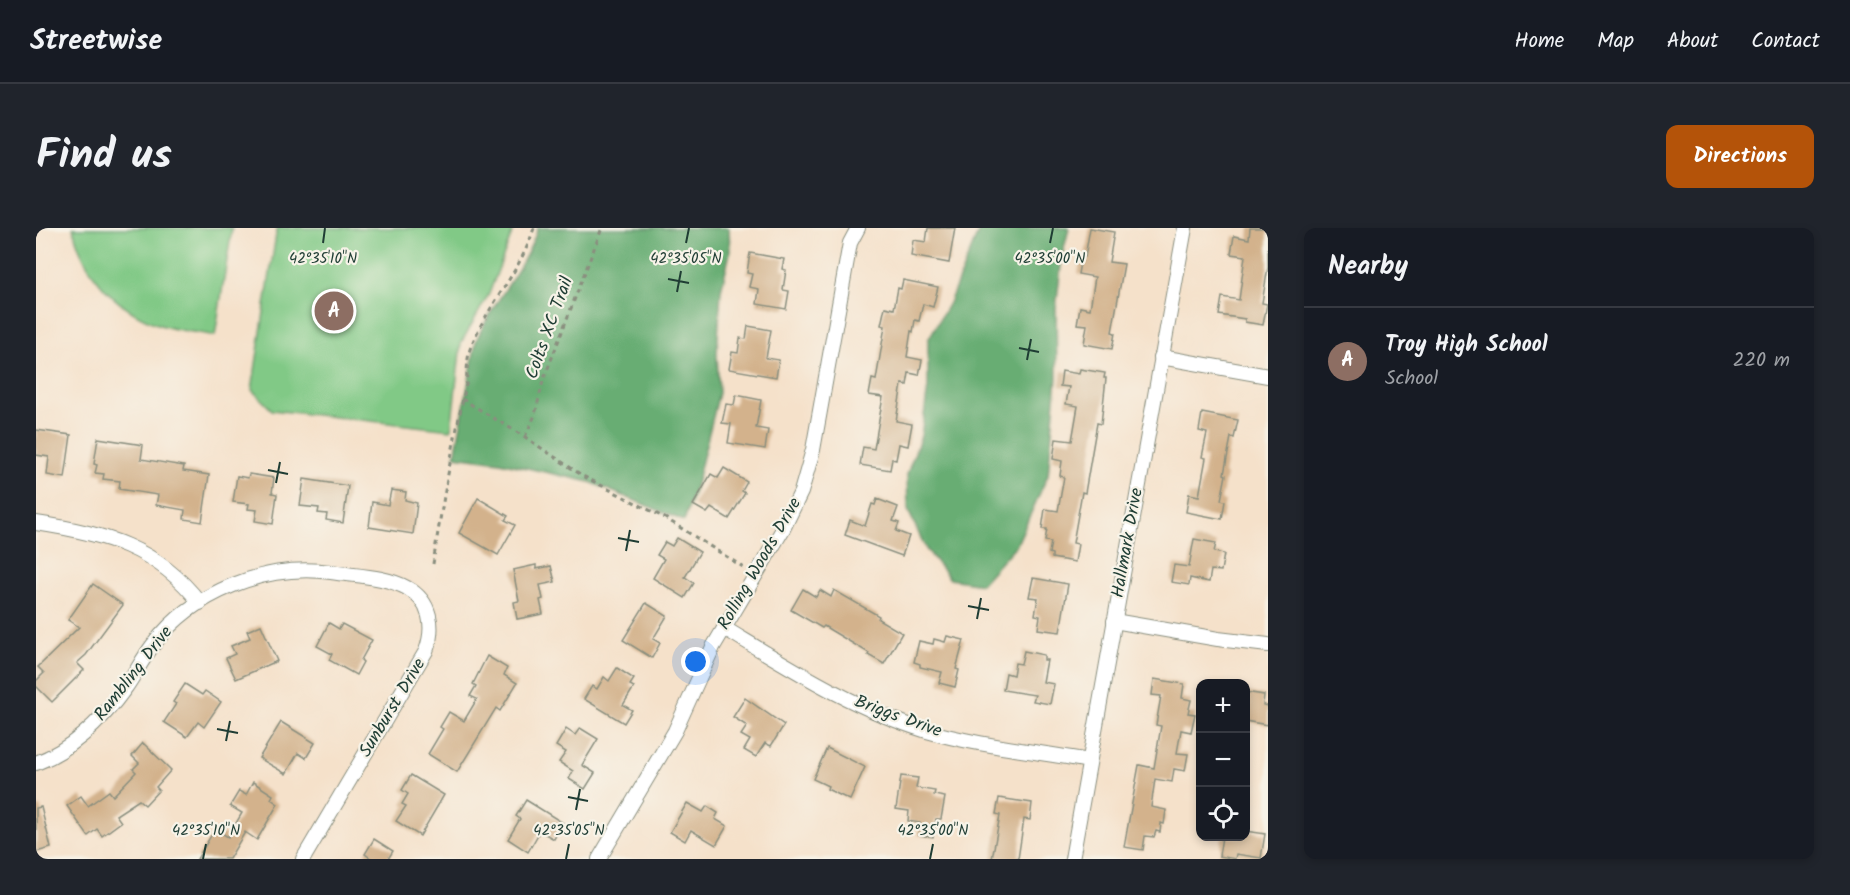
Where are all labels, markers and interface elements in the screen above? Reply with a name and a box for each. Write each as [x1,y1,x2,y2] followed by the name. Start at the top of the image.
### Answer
[30,19,162,64] text: Streetwise
[1515,25,1564,58] text: Home
[1597,25,1634,58] text: Map
[1667,25,1718,58] text: About
[1751,25,1820,58] text: Contact
[36,123,172,190] text: Find us
[1666,125,1814,188] button: Directions
[1328,246,1408,288] text: Nearby
[289,247,357,271] text: 42°35'10"N
[650,247,722,271] text: 42°35'05"N
[1015,247,1085,271] text: 42°35'00"N
[518,272,582,383] street label: Colts XC Trail
[314,288,354,334] pin: A
[1385,328,1548,363] text: Troy High School
[1341,345,1354,377] text: A
[1733,345,1790,377] text: 220 m
[1385,363,1438,395] text: School
[1104,486,1152,600] street label: Hallmark Drive
[710,492,810,636] street label: Rolling Woods Drive
[87,620,181,728] street label: Rambling Drive
[681,647,710,676] your location
[352,653,434,763] street label: Sunburst Drive
[1196,679,1250,841] map controls
[1196,679,1250,733] button: +
[850,688,946,746] street label: Briggs Drive
[1196,733,1250,787] button: −
[1196,787,1250,841] button: locate
[172,819,240,843] text: 42°35'10"N
[533,819,605,843] text: 42°35'05"N
[898,819,968,843] text: 42°35'00"N

